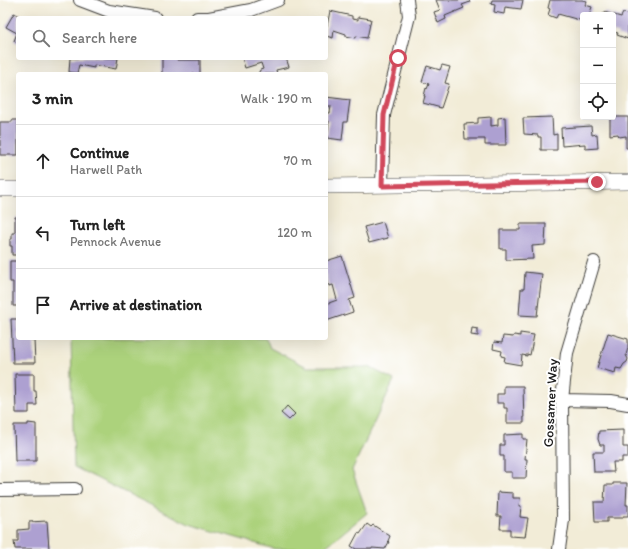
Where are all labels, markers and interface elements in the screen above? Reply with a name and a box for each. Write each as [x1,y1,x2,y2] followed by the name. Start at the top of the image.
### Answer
[580,12,616,120] map controls
[580,12,616,48] button: +
[16,16,328,60] search box
[30,27,52,49] icon: search
[62,29,137,47] text: Search here
[580,48,616,84] button: −
[389,49,407,67] route start
[580,84,616,120] button: locate
[32,88,73,108] text: 3 min
[241,91,312,106] text: Walk · 190 m
[70,144,129,162] text: Continue
[32,150,54,172] icon: ahead
[284,153,312,168] text: 70 m
[70,162,142,177] text: Harwell Path
[588,173,606,191] route end
[70,216,125,234] text: Turn left
[32,222,54,244] icon: left
[277,225,312,240] text: 120 m
[70,234,161,249] text: Pennock Avenue
[32,294,54,316] icon: arrive
[70,296,202,314] text: Arrive at destination
[540,358,561,448] street label: Gossamer Way

